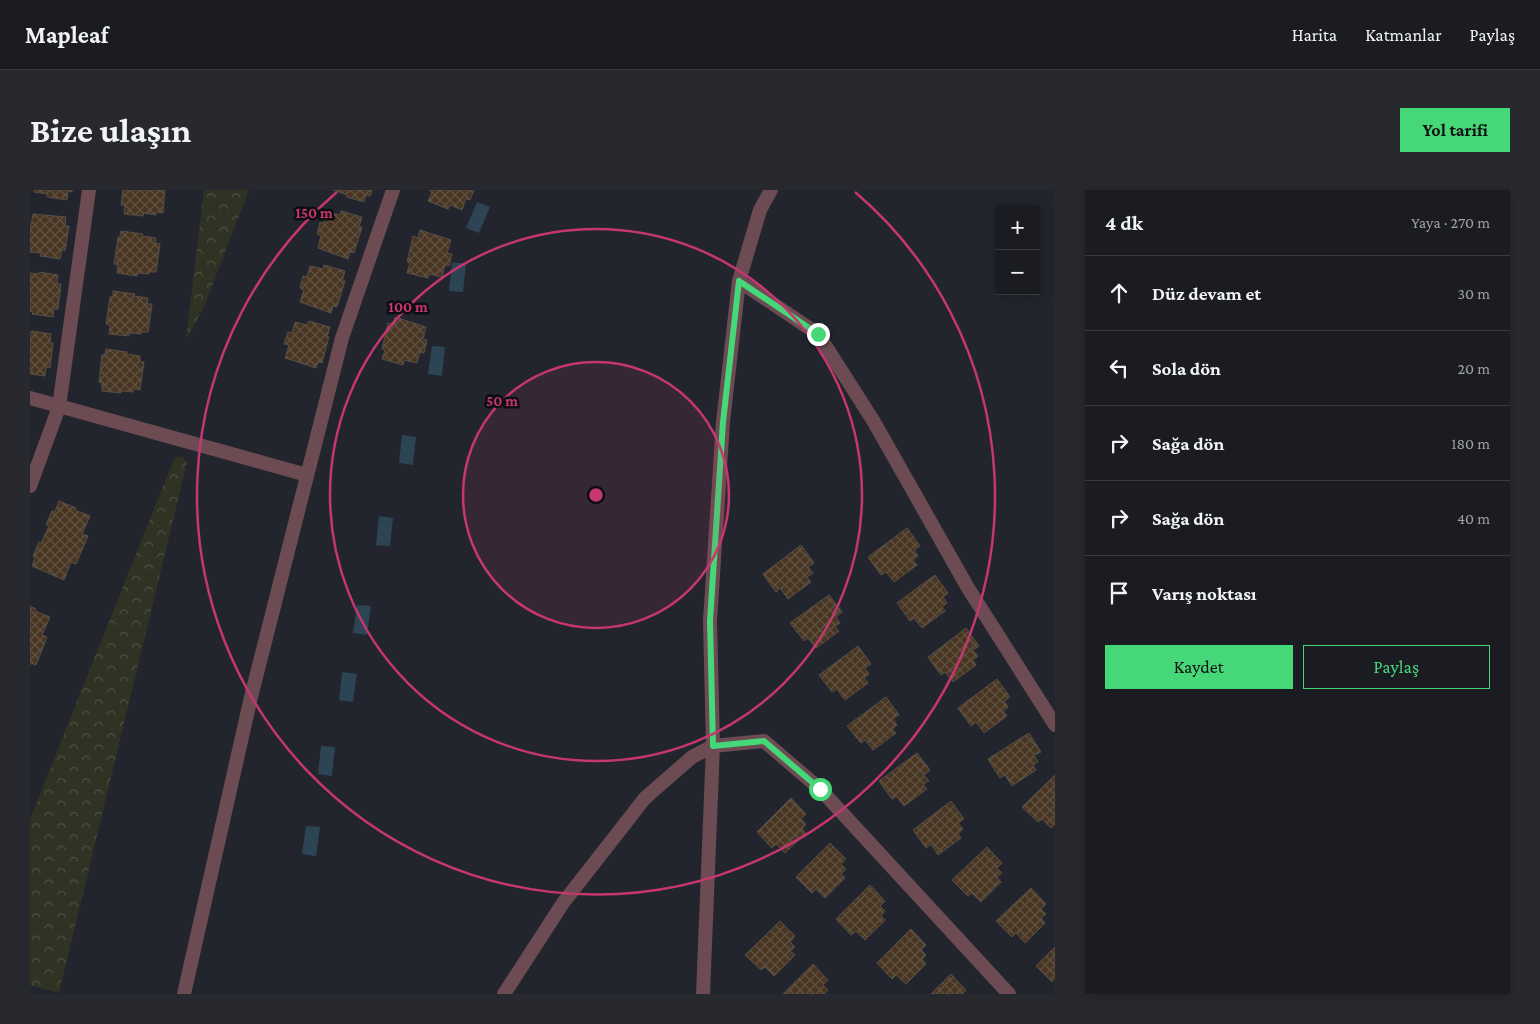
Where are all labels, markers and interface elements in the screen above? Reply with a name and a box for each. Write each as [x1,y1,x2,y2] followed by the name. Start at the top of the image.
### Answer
[25,21,108,48] text: Mapleaf
[1292,25,1337,45] text: Harita
[1365,25,1442,45] text: Katmanlar
[1470,25,1515,45] text: Paylaş
[1400,108,1510,152] button: Yol tarifi
[30,111,191,150] text: Bize ulaşın
[295,205,333,221] text: 150 m
[995,205,1040,295] map controls
[995,205,1040,250] button: +
[1105,211,1143,235] text: 4 dk
[1411,214,1490,231] text: Yaya · 270 m
[995,250,1040,295] button: −
[1105,279,1133,307] icon: ahead
[1152,283,1261,304] text: Düz devam et
[1458,285,1490,302] text: 30 m
[388,299,428,315] text: 100 m
[807,323,830,346] route end
[1105,354,1133,382] icon: left
[1152,358,1221,379] text: Sola dön
[1457,360,1490,377] text: 20 m
[486,393,518,409] text: 50 m
[1105,429,1133,457] icon: right
[1152,433,1224,454] text: Sağa dön
[1451,435,1490,452] text: 180 m
[587,486,605,504] centre of rings
[1105,504,1133,532] icon: right
[1152,508,1224,529] text: Sağa dön
[1457,510,1490,527] text: 40 m
[1105,579,1133,607] icon: arrive
[1152,583,1257,604] text: Varış noktası
[1105,645,1293,689] button: Kaydet
[1303,645,1490,689] button: Paylaş
[809,778,832,801] route start

